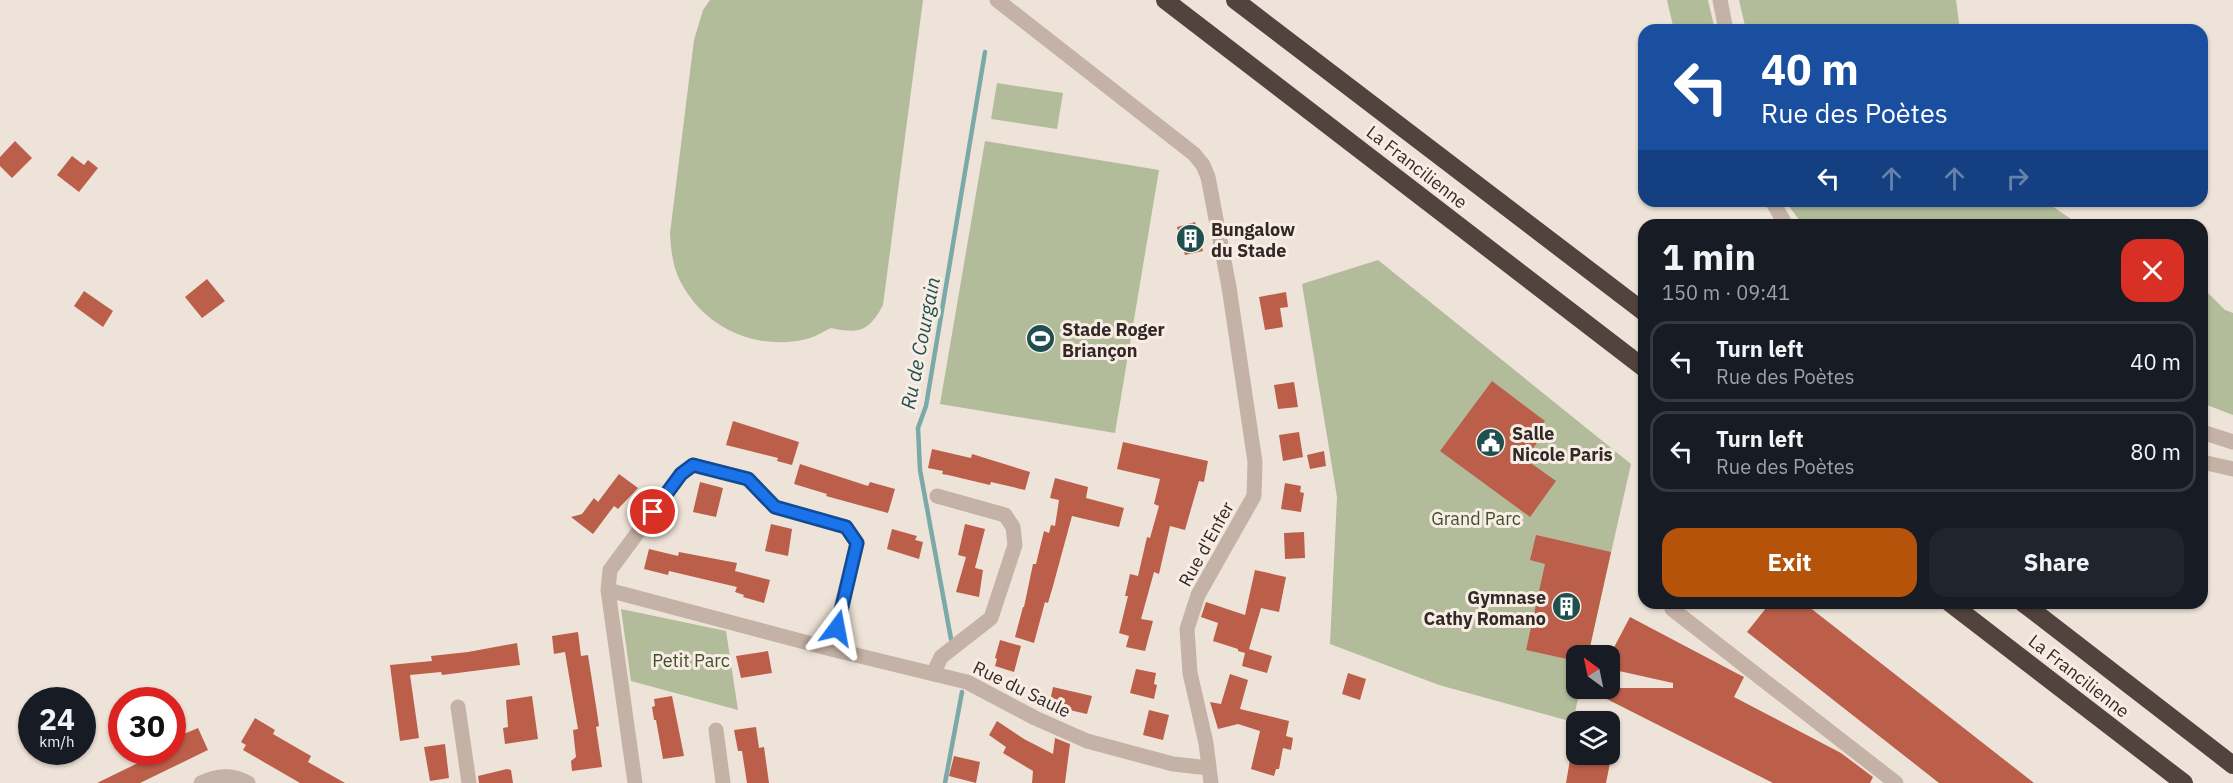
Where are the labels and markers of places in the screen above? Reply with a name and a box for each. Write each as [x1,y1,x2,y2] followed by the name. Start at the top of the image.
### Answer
[1211,218,1295,262] place label: Bungalow du Stade
[1174,223,1206,255] building icon: Bungalow du Stade
[1062,318,1165,362] place label: Stade Roger Briançon
[1025,323,1057,355] sports icon: Stade Roger Briançon
[1512,422,1613,466] place label: Salle Nicole Paris
[1475,427,1507,459] public building icon: Salle Nicole Paris
[627,486,678,537] pin
[1424,586,1546,630] place label: Gymnase Cathy Romano
[1551,591,1583,623] building icon: Gymnase Cathy Romano

